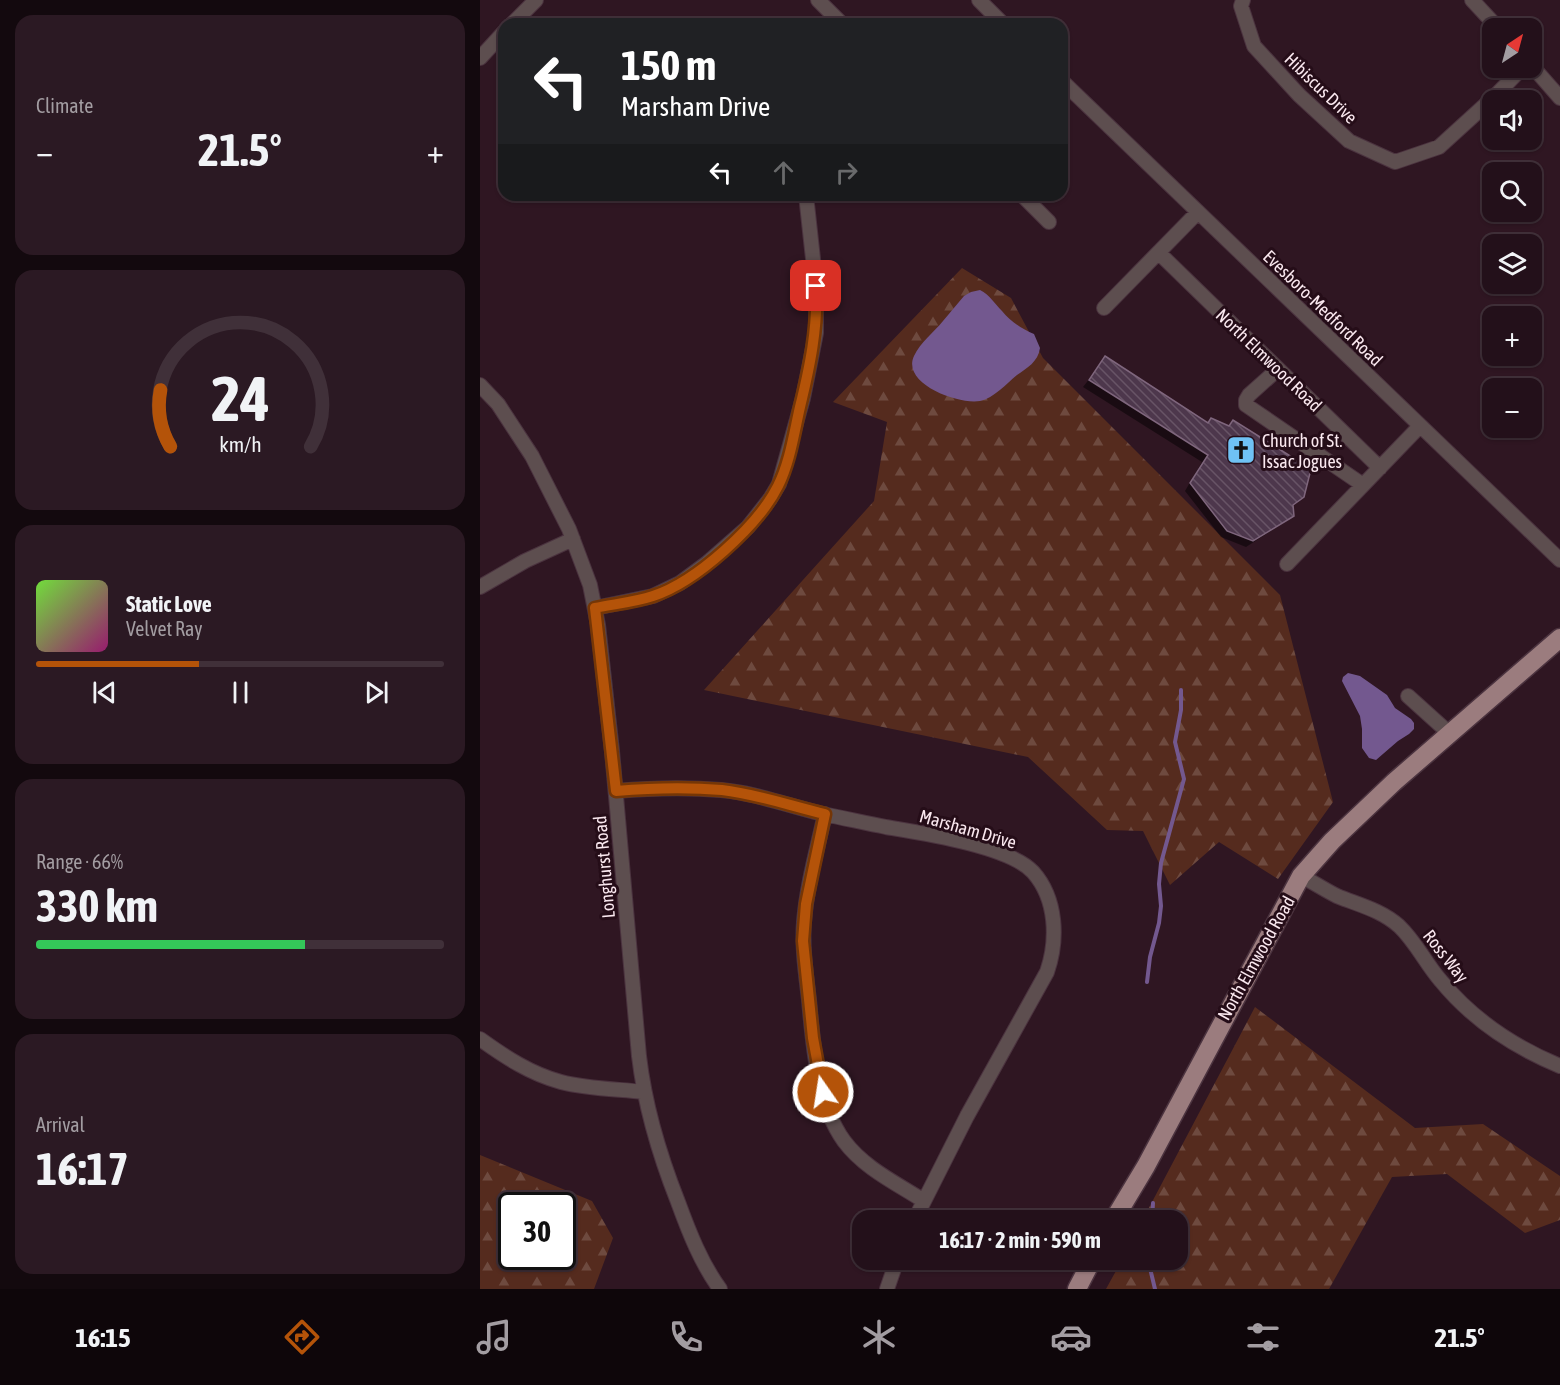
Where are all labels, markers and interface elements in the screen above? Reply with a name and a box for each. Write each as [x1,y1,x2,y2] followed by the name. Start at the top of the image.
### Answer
[1482,18,1542,78] north arrow
[1482,18,1542,438] map controls
[621,41,716,89] text: 150 m
[522,42,600,120] icon: left
[1280,48,1362,128] street label: Hibiscus Drive
[1482,90,1542,150] button: sound
[621,91,770,122] text: Marsham Drive
[36,94,93,117] text: Climate
[198,124,282,176] text: 21.5°
[36,132,53,170] text: −
[427,132,444,170] text: +
[704,156,737,189] icon: left
[767,156,800,189] icon: ahead
[830,156,863,189] icon: right
[1482,162,1542,222] button: search
[1482,234,1542,294] button: layers
[1259,246,1387,370] street label: Evesboro-Medford Road
[790,260,841,311] pin
[799,269,832,302] icon: arrive
[1212,304,1326,416] street label: North Elmwood Road
[1482,306,1542,366] button: +
[211,363,269,434] text: 24
[1482,378,1542,438] button: −
[1262,430,1343,472] place label: Church of St. Issac Jogues
[219,432,261,457] text: km/h
[1225,434,1257,466] church icon: Church of St. Issac Jogues
[126,591,212,617] text: Static Love
[126,617,203,640] text: Velvet Ray
[88,676,121,709] icon: previous
[224,676,257,709] icon: pause
[360,676,393,709] icon: next
[917,805,1019,853] street label: Marsham Drive
[589,815,619,919] street label: Longhurst Road
[36,850,123,873] text: Range · 66%
[36,880,158,932] text: 330 km
[1213,892,1299,1024] street label: North Elmwood Road
[1419,926,1473,986] street label: Ross Way
[791,1060,855,1124] position arrow
[36,1113,85,1136] text: Arrival
[36,1143,129,1195] text: 16:17
[498,1192,576,1270] speed limit sign: 30
[939,1227,1101,1253] text: 16:17 · 2 min · 590 m
[281,1316,323,1358] icon: directions
[473,1316,515,1358] icon: music
[665,1316,707,1358] icon: phone
[858,1316,900,1358] icon: climate
[1050,1316,1092,1358] icon: car
[1242,1316,1284,1358] icon: filters
[75,1322,131,1353] text: 16:15
[1434,1322,1485,1353] text: 21.5°

